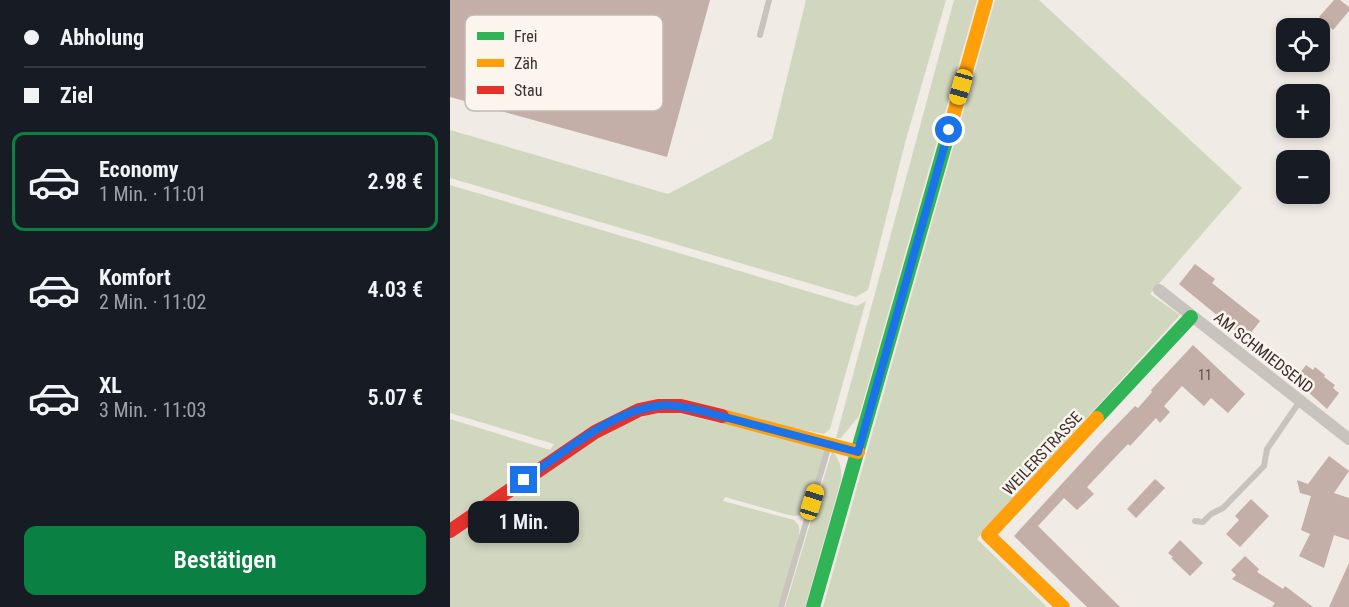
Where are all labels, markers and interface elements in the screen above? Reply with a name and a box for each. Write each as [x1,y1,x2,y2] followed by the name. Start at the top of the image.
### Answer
[465,15,663,111] legend
[1276,18,1330,204] map controls
[1276,18,1330,72] button: locate
[60,25,144,50] text: Abholung
[514,27,537,46] text: Frei
[514,54,538,73] text: Zäh
[947,67,975,107] car
[514,81,542,100] text: Stau
[60,83,93,108] text: Ziel
[1276,84,1330,138] button: +
[935,116,962,143] route start
[1276,150,1330,204] button: −
[27,155,81,209] icon: car
[99,157,179,182] text: Economy
[367,169,423,194] text: 2.98 €
[99,182,206,206] text: 1 Min. · 11:01
[27,263,81,317] icon: car
[99,265,171,290] text: Komfort
[367,277,423,302] text: 4.03 €
[99,290,206,314] text: 2 Min. · 11:02
[1210,308,1317,397] street label: AM SCHMIEDSEND
[1198,367,1212,383] house number: 11
[27,371,81,425] icon: car
[99,373,122,398] text: XL
[367,385,423,410] text: 5.07 €
[99,398,206,422] text: 3 Min. · 11:03
[999,408,1086,499] street label: WEILERSTRASSE
[510,466,537,493] route end
[798,482,826,522] car
[469,501,580,543] callout: 1 Min.
[498,510,549,534] text: 1 Min.
[24,526,426,595] button: Bestätigen

